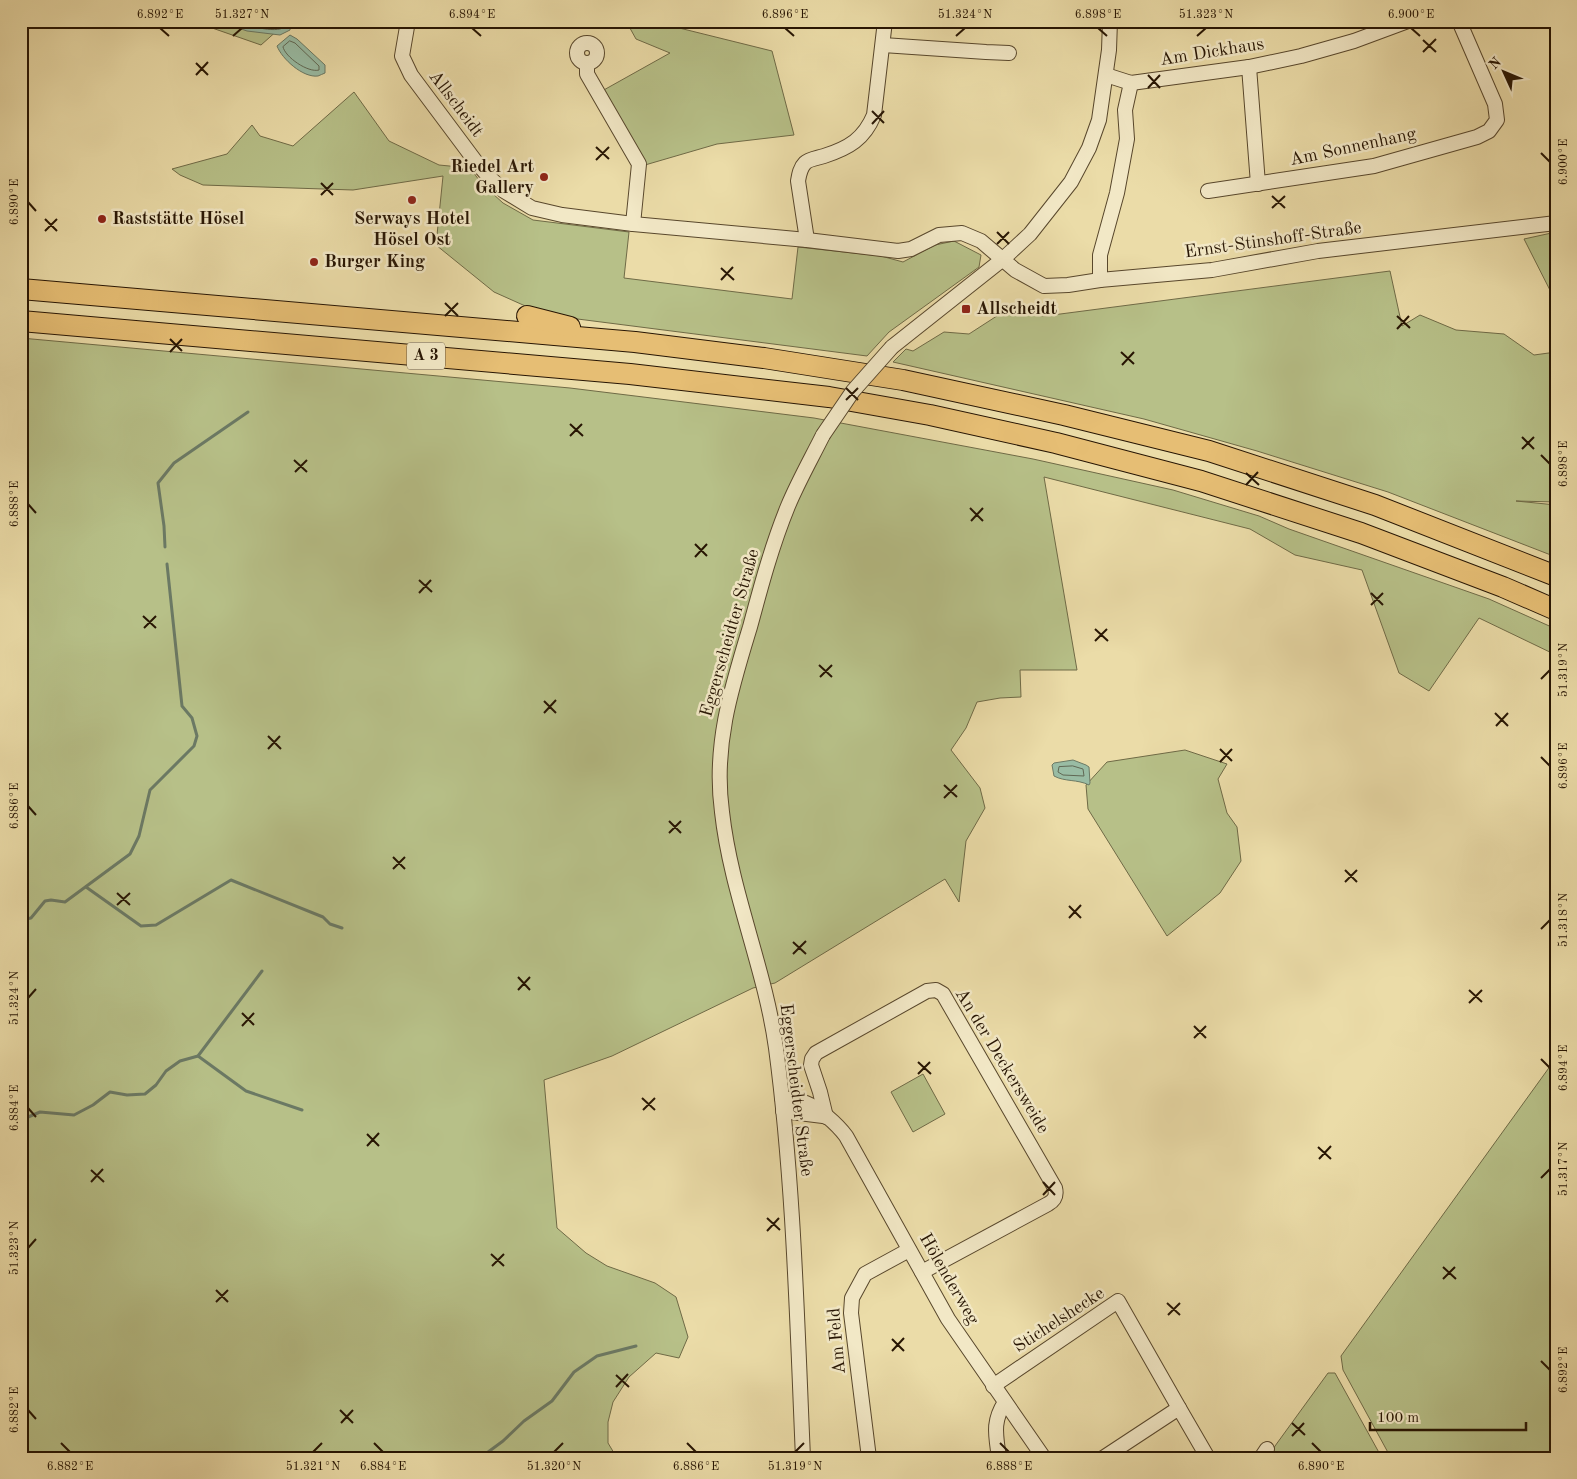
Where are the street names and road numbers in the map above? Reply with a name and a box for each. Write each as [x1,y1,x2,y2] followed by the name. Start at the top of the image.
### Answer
[1159,35,1266,69] street label: Am Dickhaus
[425,68,487,140] street label: Allscheidt
[1288,125,1418,169] street label: Am Sonnenhang
[1183,219,1363,261] street label: Ernst-Stinshoff-Straße
[407,342,445,370] road number: A 3
[697,547,763,719] street label: Eggerscheidter Straße
[952,985,1052,1137] street label: An der Deckersweide
[776,1003,816,1177] street label: Eggerscheidter Straße
[916,1230,982,1328] street label: Hölenderweg
[1010,1284,1108,1356] street label: Stichelshecke
[825,1307,849,1375] street label: Am Feld

